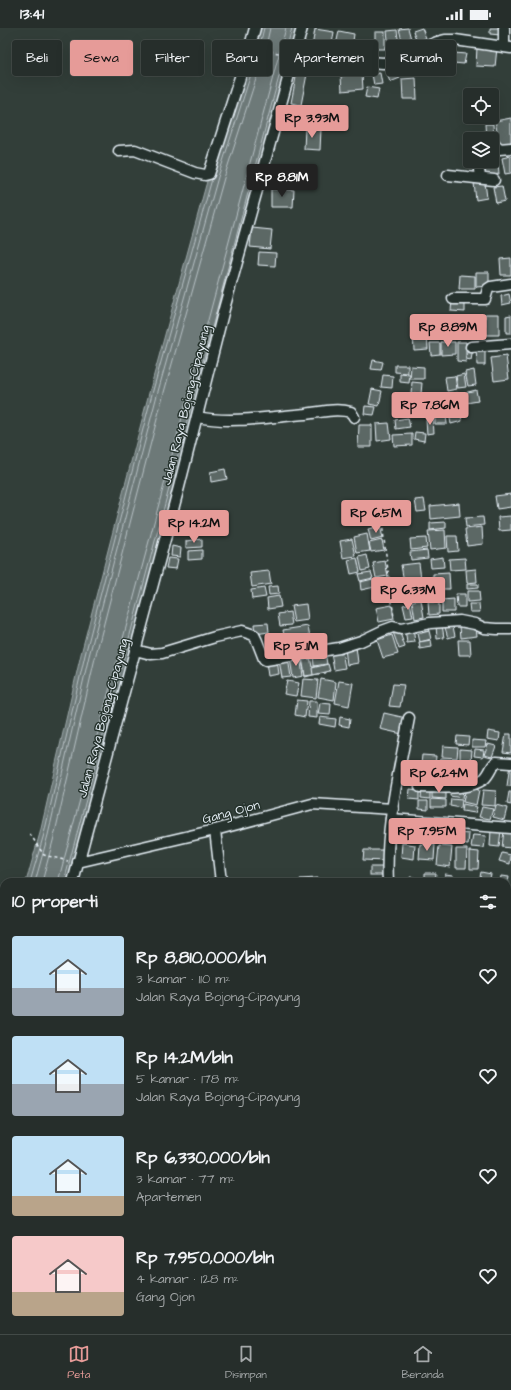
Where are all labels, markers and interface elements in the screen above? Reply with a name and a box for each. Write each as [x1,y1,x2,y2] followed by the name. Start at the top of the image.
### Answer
[20,4,44,25] text: 13:41
[12,40,62,76] chip: Beli
[70,40,133,76] chip: Sewa
[141,40,204,76] chip: Filter
[212,40,272,76] chip: Baru
[280,40,378,76] chip: Apartemen
[386,40,456,76] chip: Rumah
[463,88,499,168] map controls
[463,88,499,124] button: locate
[271,105,353,139] pin: Rp 3.93M
[285,109,339,127] text: Rp 3.93M
[463,132,499,168] button: layers
[241,164,323,198] pin: Rp 8.81M
[256,168,308,186] text: Rp 8.81M
[407,314,489,348] pin: Rp 8.89M
[419,318,477,336] text: Rp 8.89M
[157,323,216,487] street label: Jalan Raya Bojong-Cipayung
[389,392,471,426] pin: Rp 7.86M
[401,396,459,414] text: Rp 7.86M
[339,500,413,534] pin: Rp 6.5M
[350,504,402,522] text: Rp 6.5M
[153,510,235,544] pin: Rp 14.2M
[168,514,220,532] text: Rp 14.2M
[367,577,449,611] pin: Rp 6.33M
[380,581,436,599] text: Rp 6.33M
[259,633,333,667] pin: Rp 5.1M
[73,636,134,800] street label: Jalan Raya Bojong-Cipayung
[273,637,319,655] text: Rp 5.1M
[398,760,480,794] pin: Rp 6.24M
[410,764,468,782] text: Rp 6.24M
[200,796,262,829] street label: Gang Ojon
[386,818,468,852] pin: Rp 7.95M
[398,822,456,840] text: Rp 7.95M
[12,890,98,914] text: 10 properti
[477,891,499,913] icon: filters
[136,946,266,970] text: Rp 8,810,000/bln
[44,952,92,1000] icon: home
[477,965,499,987] icon: heart
[136,970,230,988] text: 3 kamar · 110 m²
[136,988,300,1006] text: Jalan Raya Bojong-Cipayung
[136,1046,233,1070] text: Rp 14.2M/bln
[44,1052,92,1100] icon: home
[477,1065,499,1087] icon: heart
[136,1070,239,1088] text: 5 kamar · 178 m²
[136,1088,300,1106] text: Jalan Raya Bojong-Cipayung
[136,1146,270,1170] text: Rp 6,330,000/bln
[44,1152,92,1200] icon: home
[477,1165,499,1187] icon: heart
[136,1170,235,1188] text: 3 kamar · 77 m²
[136,1188,201,1206] text: Apartemen
[136,1246,274,1270] text: Rp 7,950,000/bln
[44,1252,92,1300] icon: home
[477,1265,499,1287] icon: heart
[136,1270,239,1288] text: 4 kamar · 128 m²
[136,1288,195,1306] text: Gang Ojon
[67,1343,90,1382] tab: Peta
[225,1343,267,1382] tab: Disimpan
[401,1343,444,1382] tab: Beranda

